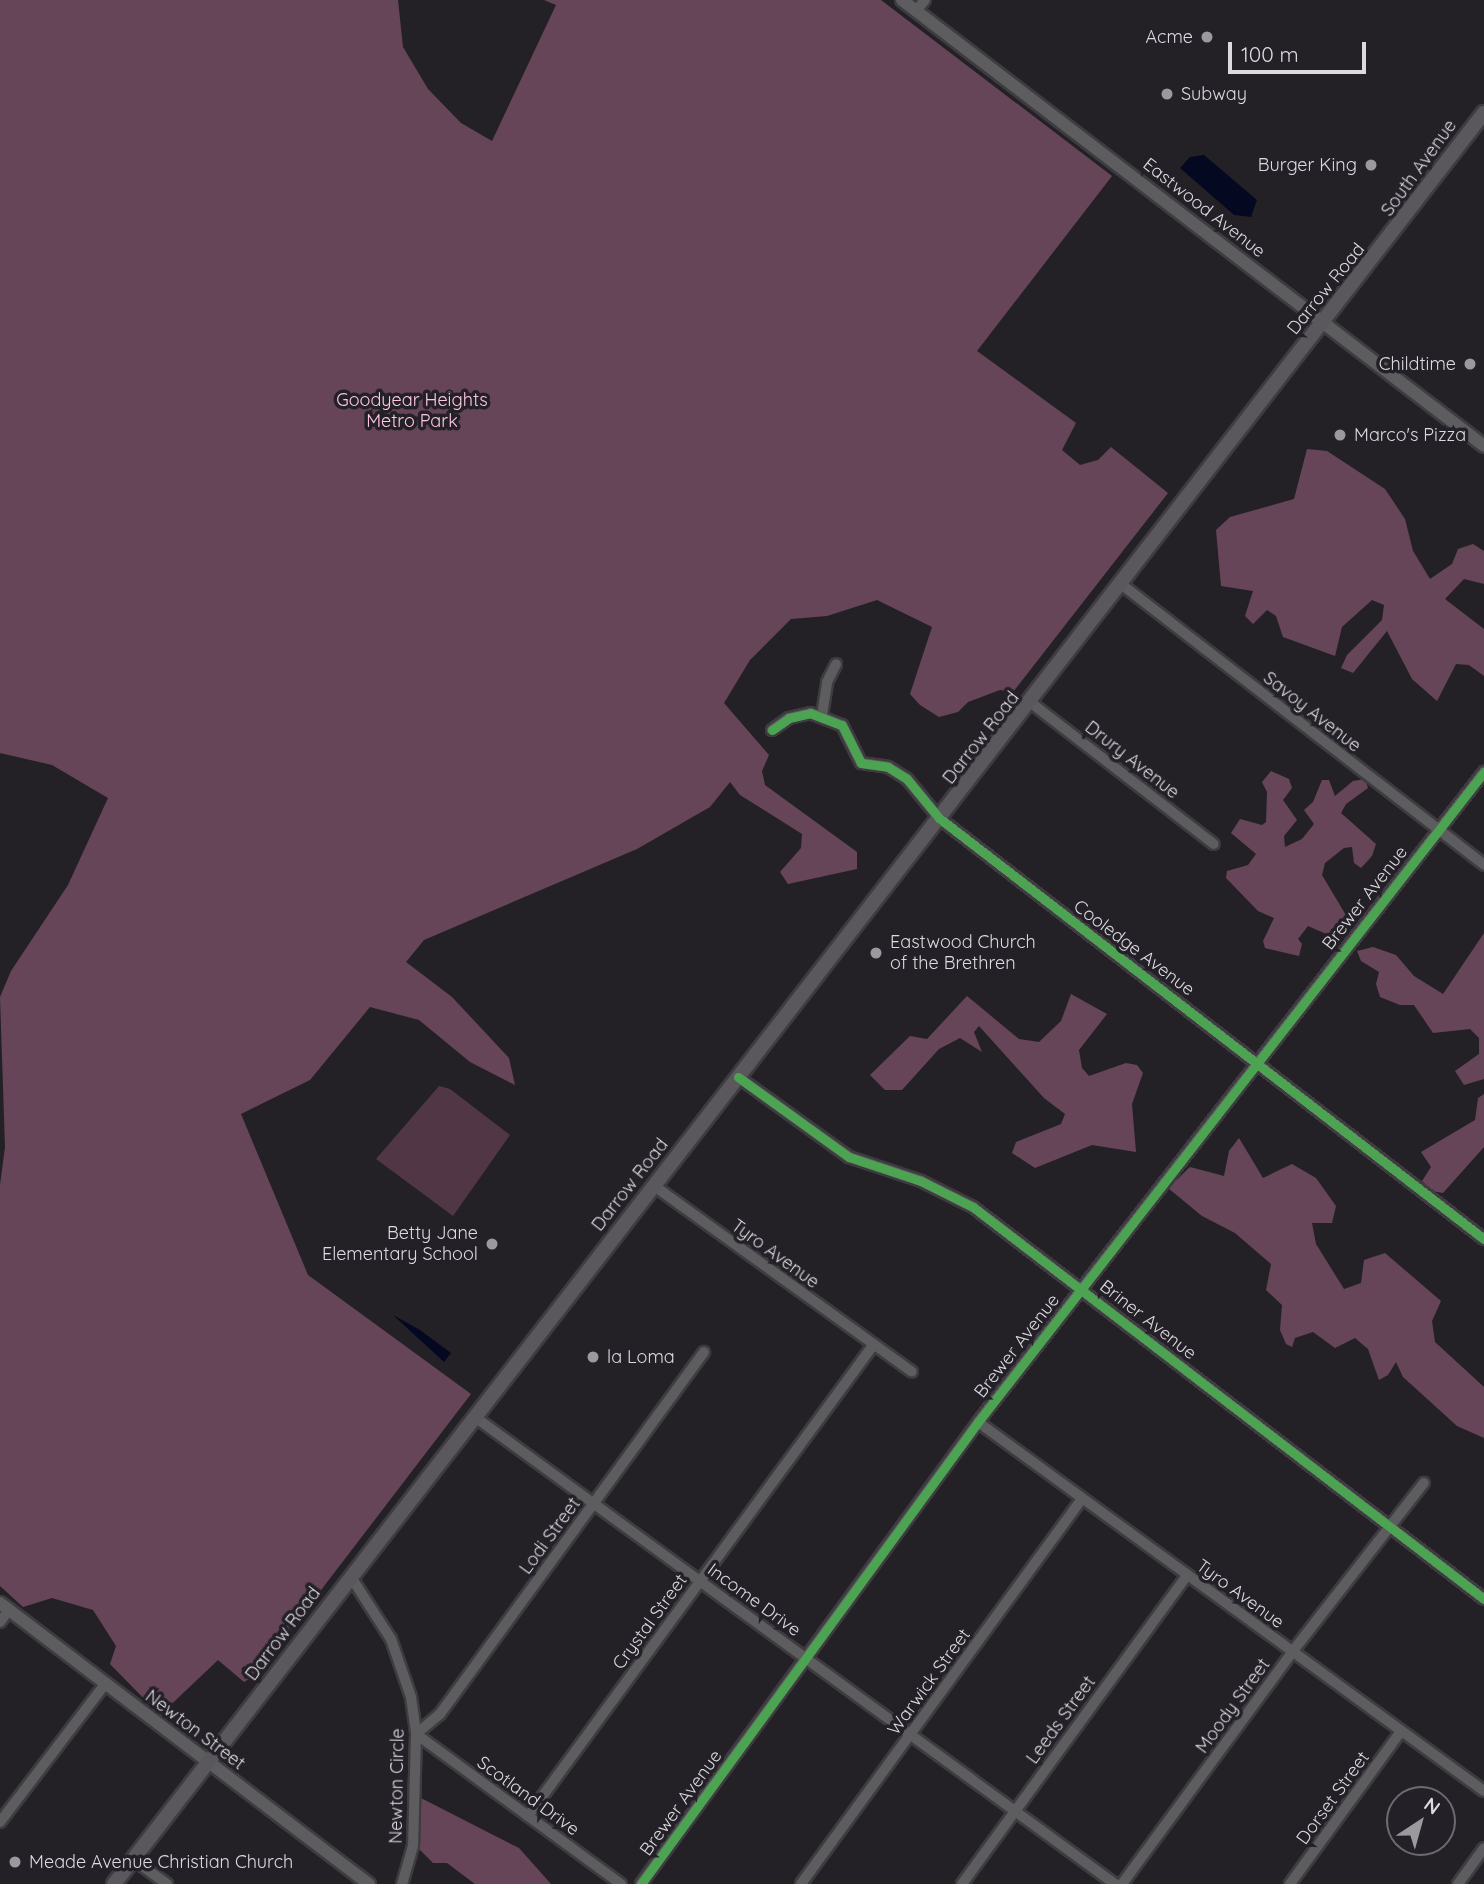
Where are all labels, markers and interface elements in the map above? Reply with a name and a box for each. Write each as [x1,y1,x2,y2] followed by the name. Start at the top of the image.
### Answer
[1145,26,1193,48] place label: Acme
[1232,28,1370,72] scale bar
[1199,29,1215,45] marker: Acme
[1241,41,1299,67] text: 100 m
[1181,83,1247,105] place label: Subway
[1159,86,1175,102] marker: Subway
[1377,116,1461,220] street label: South Avenue
[1139,154,1269,262] street label: Eastwood Avenue
[1258,154,1357,176] place label: Burger King
[1363,157,1379,173] marker: Burger King
[1283,239,1369,339] street label: Darrow Road
[1379,353,1456,375] place label: Childtime
[1462,356,1478,372] marker: Childtime
[336,390,488,432] park label: Goodyear Heights Metro Park
[1354,424,1466,446] place label: Marco's Pizza
[1332,427,1348,443] marker: Marco's Pizza
[1259,667,1365,757] street label: Savoy Avenue
[938,688,1024,788] street label: Darrow Road
[1081,716,1183,804] street label: Drury Avenue
[1318,842,1412,954] street label: Brewer Avenue
[1069,895,1199,1001] street label: Cooledge Avenue
[890,932,1036,974] place label: Eastwood Church of the Brethren
[868,945,884,961] marker: Eastwood Church of the Brethren
[587,1135,673,1235] street label: Darrow Road
[727,1215,823,1293] street label: Tyro Avenue
[322,1223,478,1266] place label: Betty Jane Elementary School
[484,1236,500,1252] marker: Betty Jane Elementary School
[1095,1276,1201,1364] street label: Briner Avenue
[970,1290,1064,1402] street label: Brewer Avenue
[607,1346,675,1368] place label: la Loma
[585,1349,601,1365] marker: la Loma
[515,1494,585,1578] street label: Lodi Street
[1192,1555,1288,1633] street label: Tyro Avenue
[703,1559,805,1641] street label: Income Drive
[608,1570,692,1674] street label: Crystal Street
[241,1583,325,1685] street label: Darrow Road
[883,1625,975,1739] street label: Warwick Street
[1191,1654,1275,1758] street label: Moody Street
[1022,1672,1100,1768] street label: Leeds Street
[141,1686,249,1774] street label: Newton Street
[385,1728,409,1844] street label: Newton Circle
[635,1746,727,1860] street label: Brewer Avenue
[1292,1747,1374,1849] street label: Dorset Street
[473,1752,583,1840] street label: Scotland Drive
[1386,1786,1456,1856] north arrow
[1419,1792,1445,1819] text: N
[29,1851,293,1873] place label: Meade Avenue Christian Church
[7,1854,23,1870] marker: Meade Avenue Christian Church

